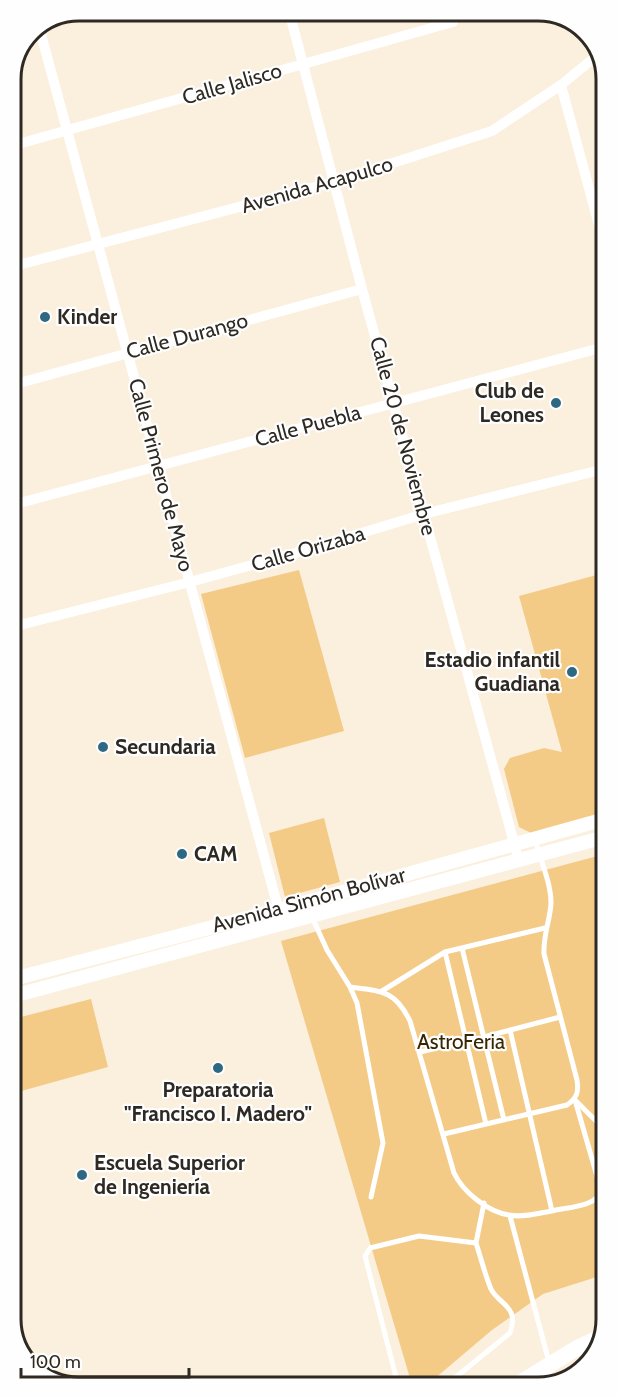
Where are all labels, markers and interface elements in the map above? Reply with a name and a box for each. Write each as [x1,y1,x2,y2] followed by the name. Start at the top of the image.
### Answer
[179,57,285,110] street label: Calle Jalisco
[238,151,396,218] street label: Avenida Acapulco
[57,304,117,329] place label: Kinder
[123,307,250,364] street label: Calle Durango
[38,310,52,324] marker: Kinder
[365,334,442,538] street label: Calle 20 de Noviembre
[124,376,199,574] street label: Calle Primero de Mayo
[475,378,544,427] place label: Club de Leones
[549,396,563,410] marker: Club de Leones
[252,399,364,452] street label: Calle Puebla
[248,520,368,577] street label: Calle Orizaba
[424,647,561,696] place label: Estadio infantil Guadiana
[565,665,579,679] marker: Estadio infantil Guadiana
[115,734,216,759] place label: Secundaria
[96,740,110,754] marker: Secundaria
[194,841,237,866] place label: CAM
[175,847,189,861] marker: CAM
[209,862,409,937] street label: Avenida Simón Bolívar
[417,1029,505,1054] park label: AstroFeria
[211,1061,225,1075] marker: Preparatoria "Francisco I. Madero"
[124,1077,312,1126] place label: Preparatoria "Francisco I. Madero"
[94,1150,245,1199] place label: Escuela Superior de Ingeniería
[75,1168,89,1182] marker: Escuela Superior de Ingeniería
[21,1341,189,1379] scale bar
[30,1351,81,1373] text: 100 m

